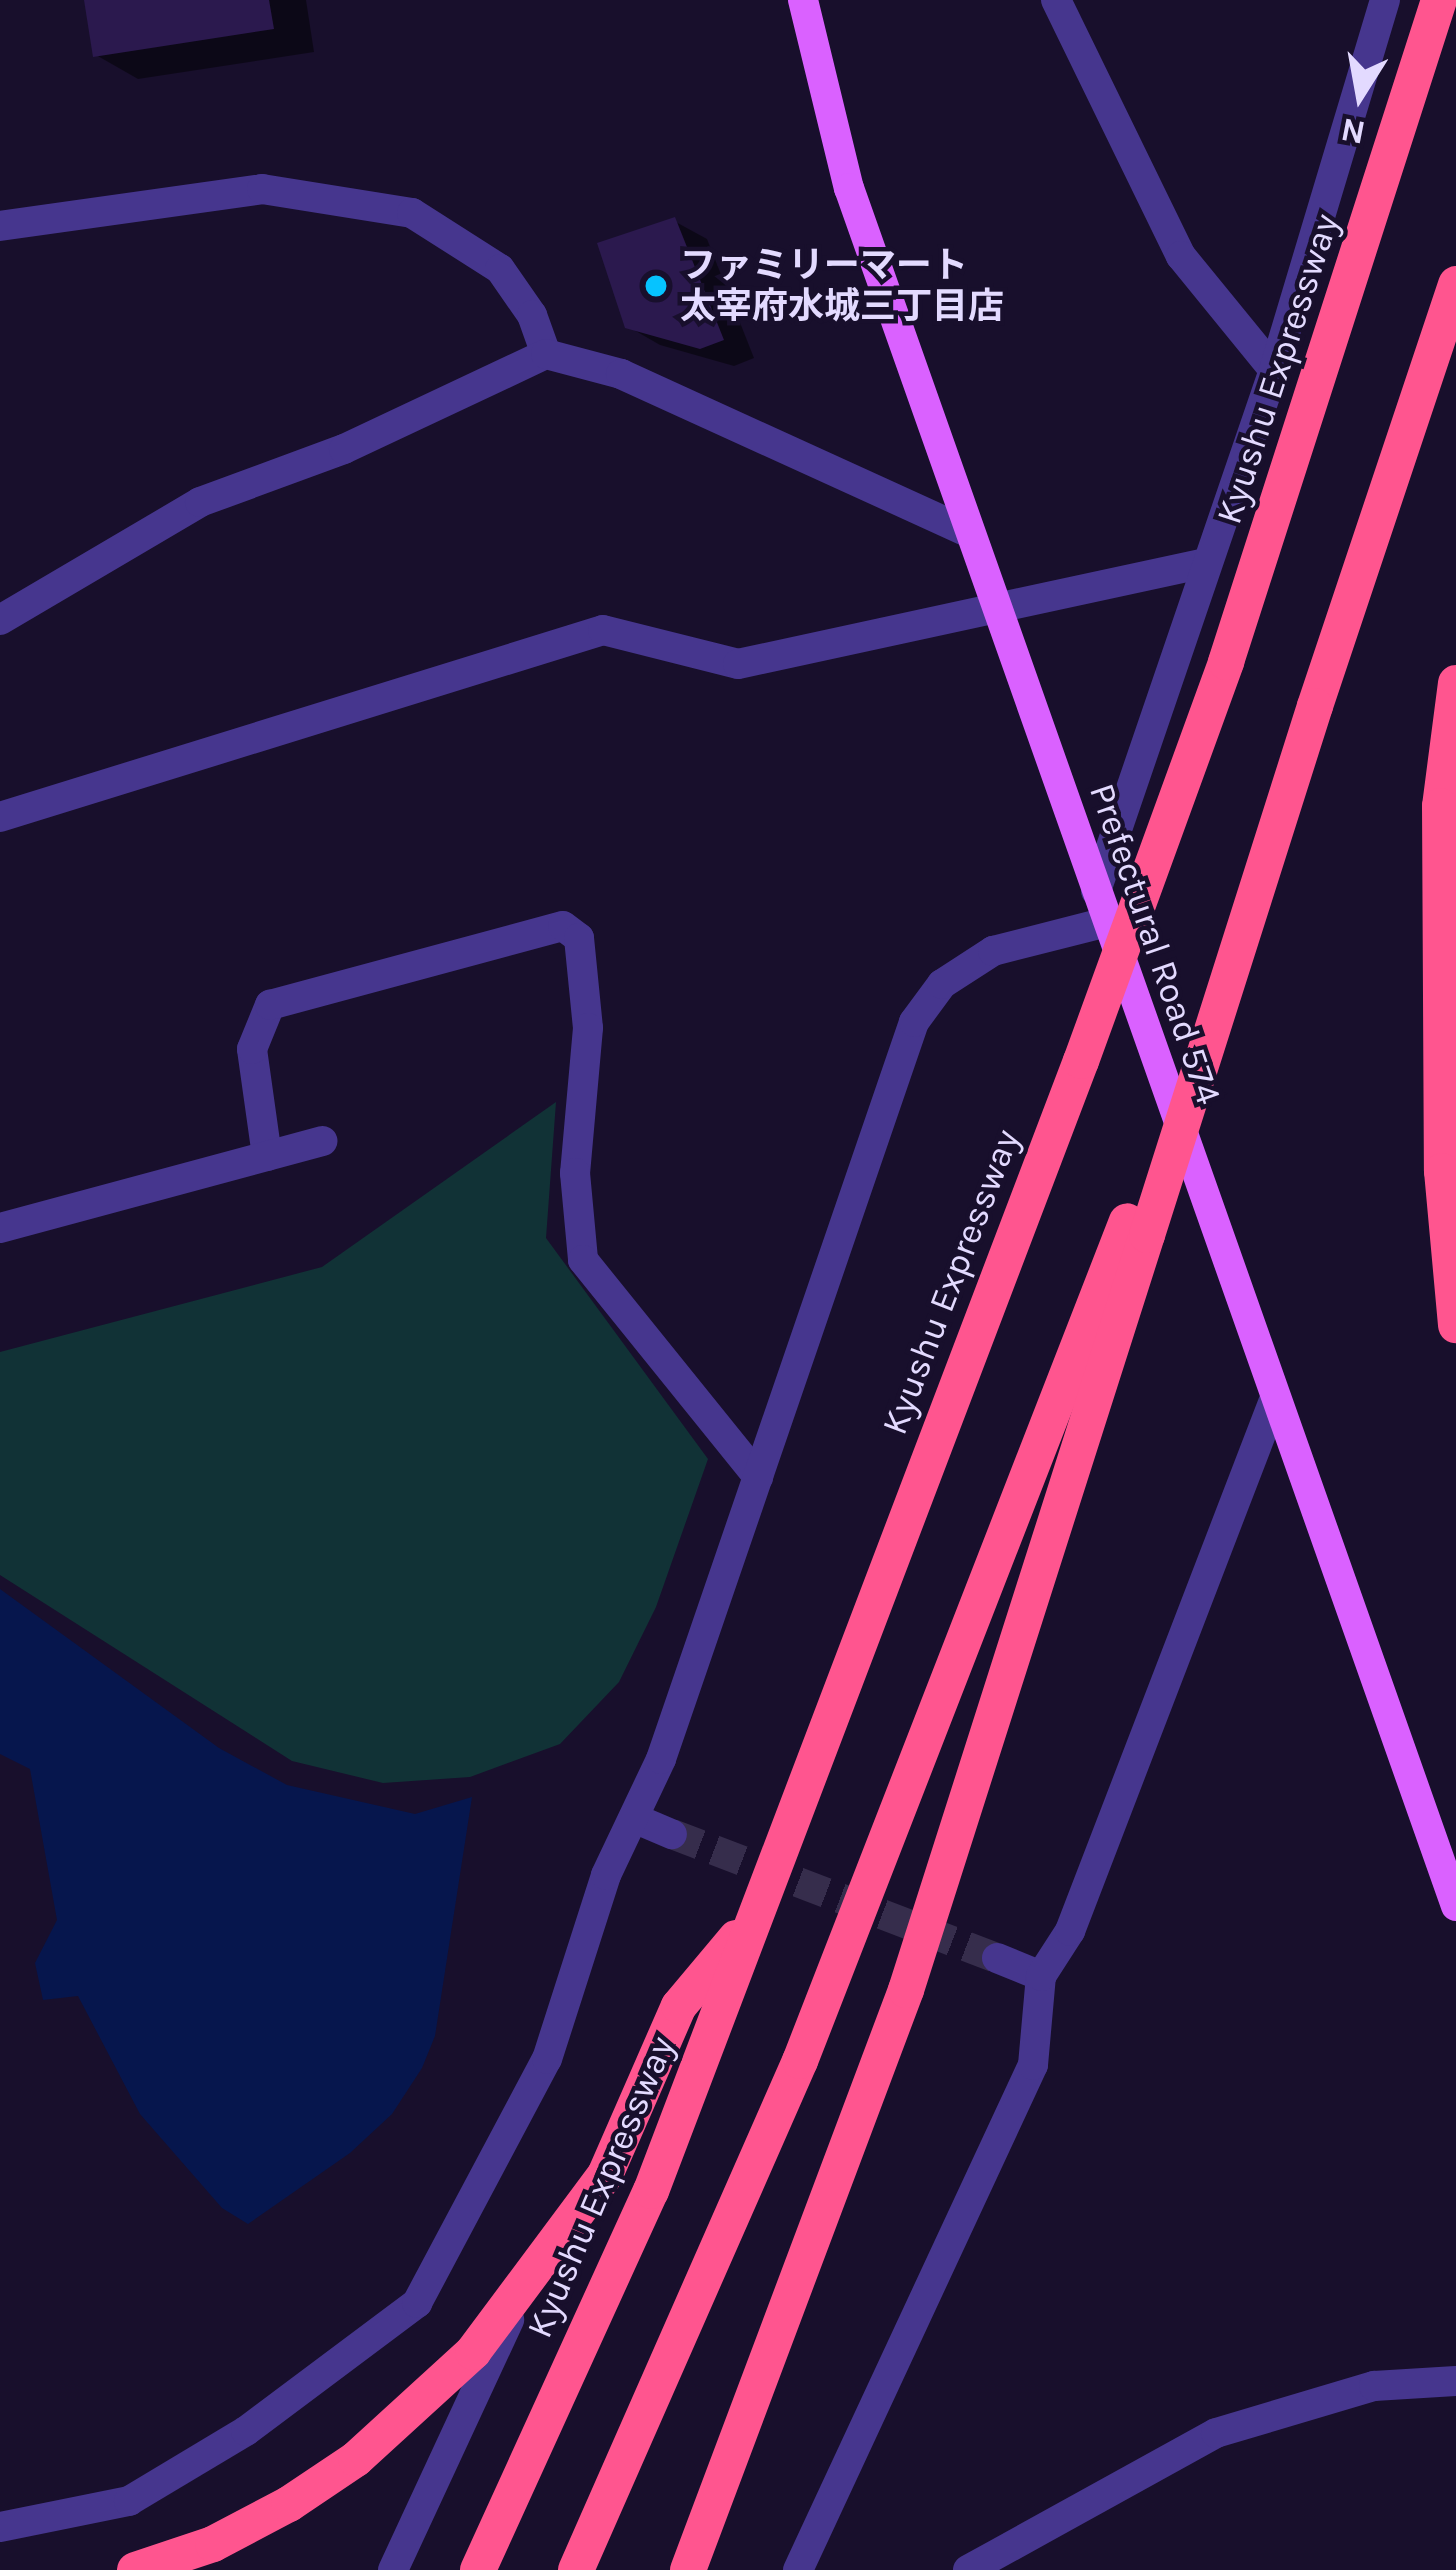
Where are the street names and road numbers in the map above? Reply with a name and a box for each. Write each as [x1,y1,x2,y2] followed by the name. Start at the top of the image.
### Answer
[1208,209,1348,529] street label: Kyushu Expressway
[1080,778,1230,1110] street label: Prefectural Road 574
[873,1123,1029,1441] street label: Kyushu Expressway
[518,2030,684,2344] street label: Kyushu Expressway

